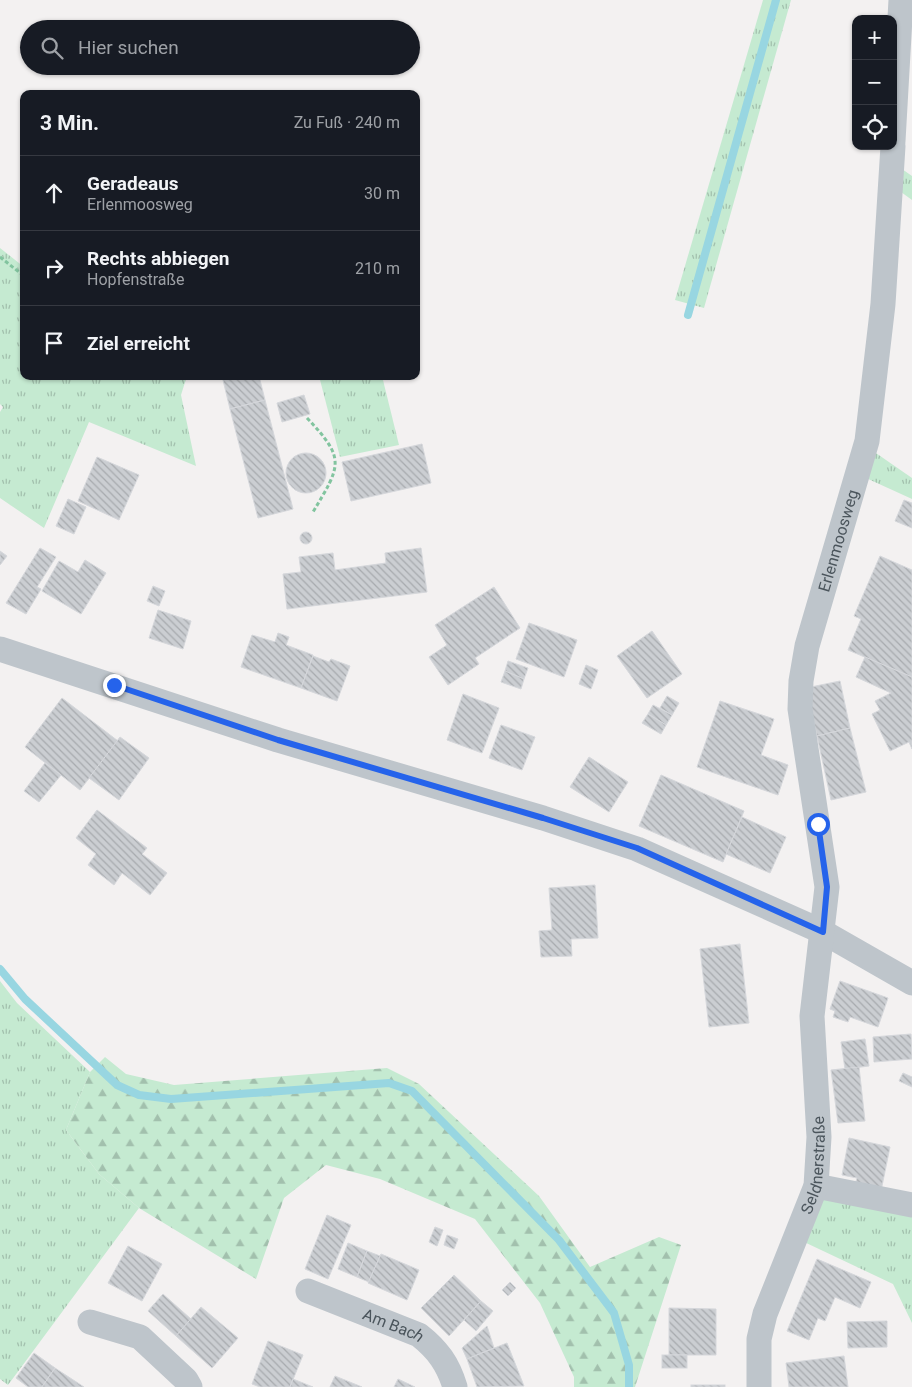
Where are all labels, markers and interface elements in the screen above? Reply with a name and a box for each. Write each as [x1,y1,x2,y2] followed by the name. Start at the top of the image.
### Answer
[852,15,897,150] map controls
[852,15,897,60] button: +
[20,20,420,75] search box
[38,34,66,62] icon: search
[78,36,179,59] text: Hier suchen
[852,60,897,105] button: −
[852,105,897,150] button: locate
[40,111,99,135] text: 3 Min.
[294,113,400,132] text: Zu Fuß · 240 m
[87,172,179,195] text: Geradeaus
[40,179,68,207] icon: ahead
[364,184,400,203] text: 30 m
[87,195,193,214] text: Erlenmoosweg
[87,247,229,270] text: Rechts abbiegen
[40,254,68,282] icon: right
[355,259,400,278] text: 210 m
[87,270,185,289] text: Hopfenstraße
[40,329,68,357] icon: arrive
[87,332,190,355] text: Ziel erreicht
[814,487,862,594] street label: Erlenmoosweg
[103,674,126,697] route end
[807,813,830,836] route start
[797,1116,829,1217] street label: Seldnerstraße
[360,1305,428,1346] street label: Am Bach

